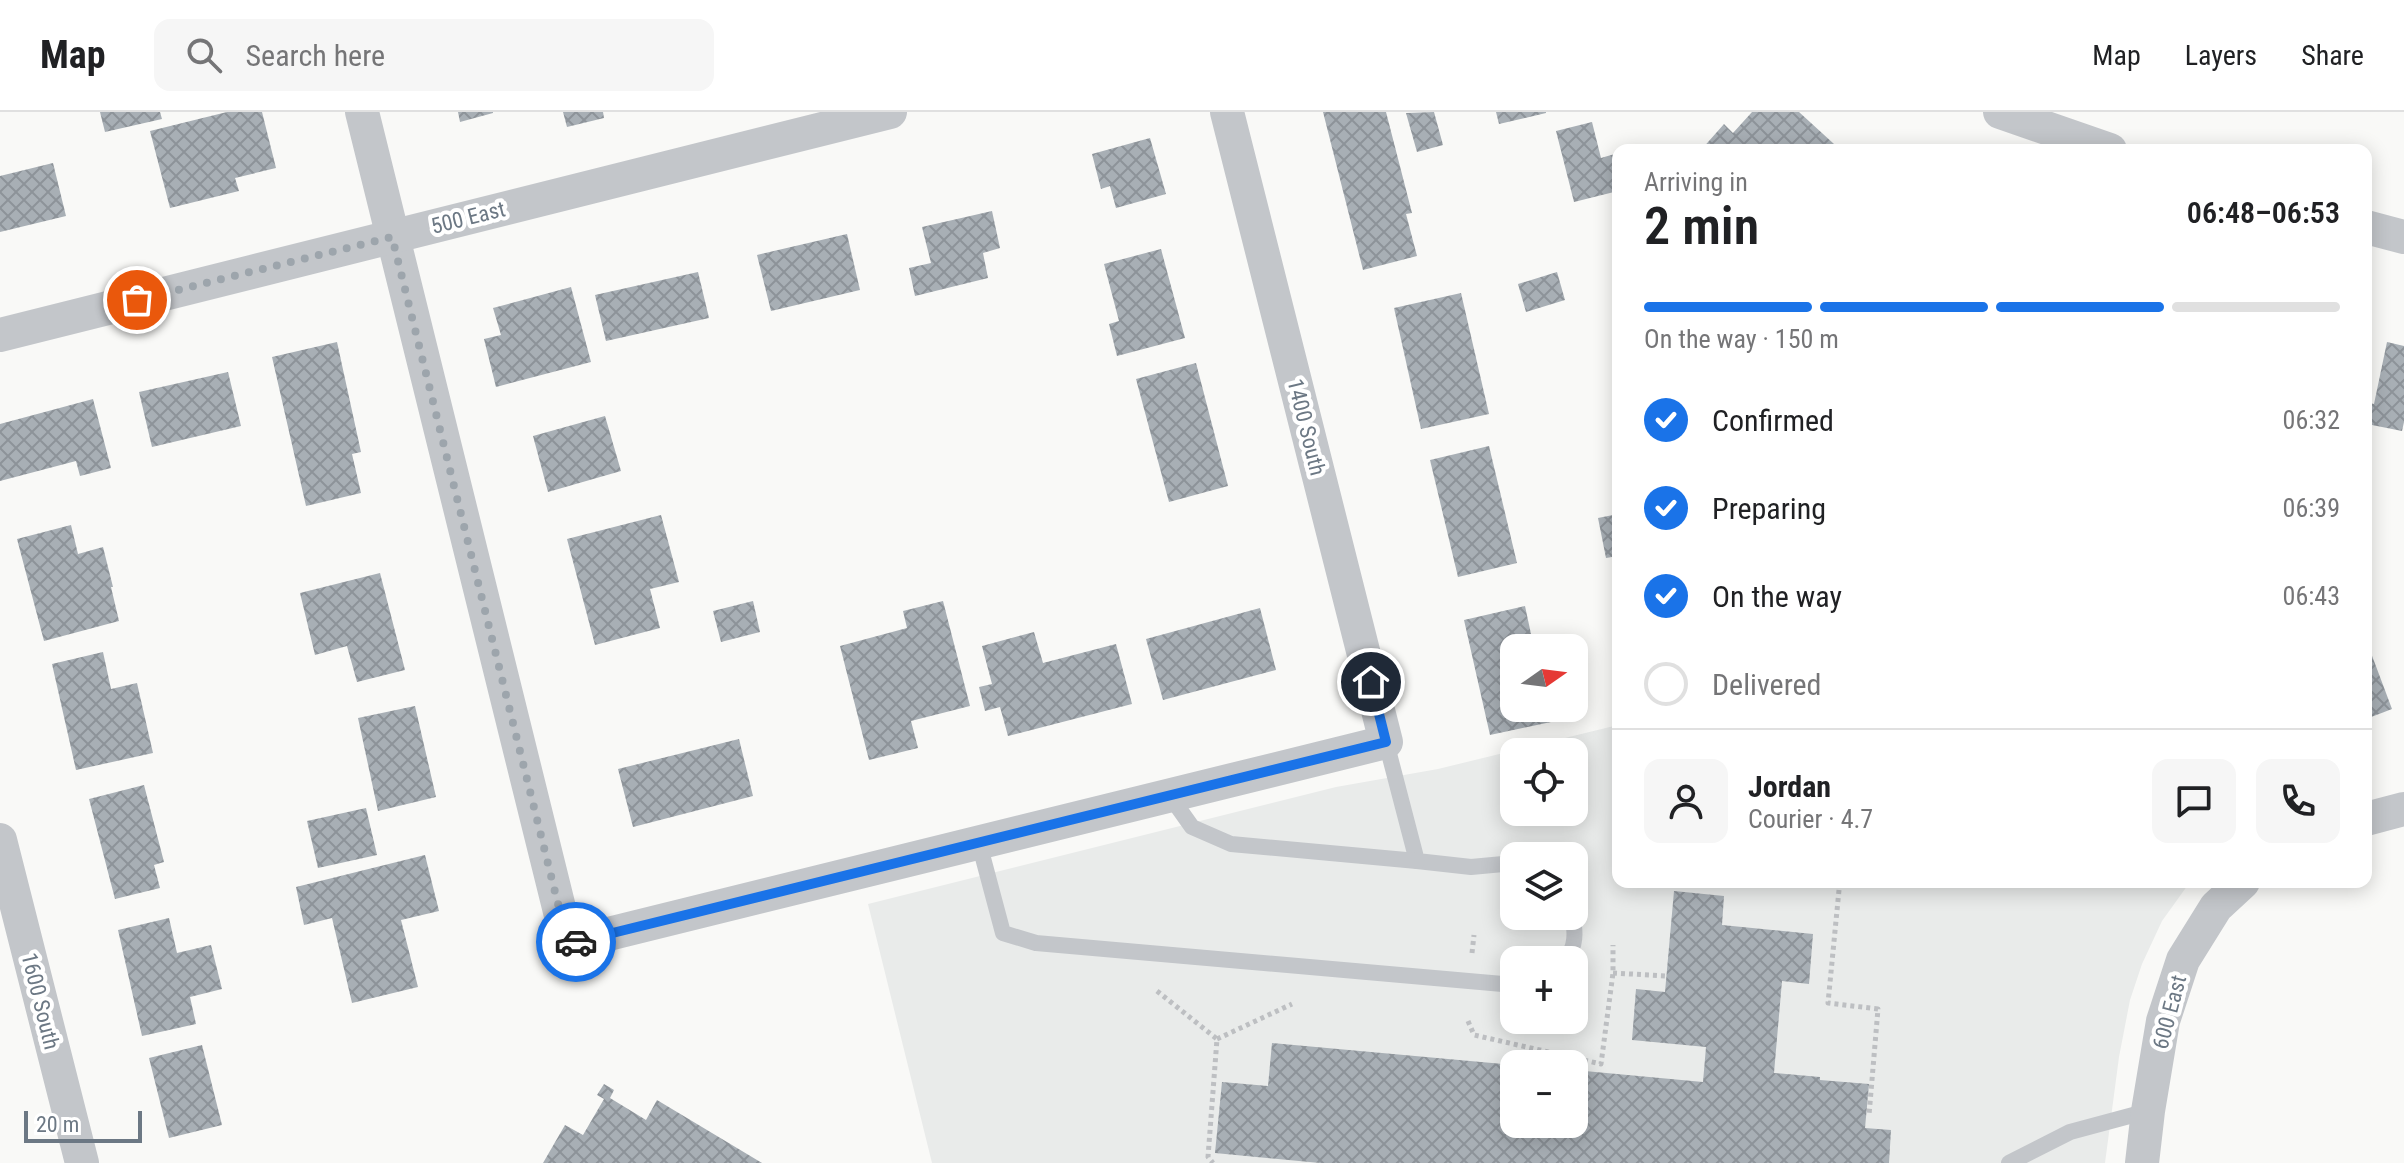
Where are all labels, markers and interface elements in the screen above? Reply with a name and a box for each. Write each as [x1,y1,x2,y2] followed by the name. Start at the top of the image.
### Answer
[154,19,714,91] search box
[40,33,106,77] text: Map
[182,33,226,77] icon: search
[246,38,385,73] text: Search here
[2092,39,2141,72] text: Map
[2185,39,2257,72] text: Layers
[2301,39,2364,72] text: Share
[1644,167,1748,197] text: Arriving in
[2187,195,2340,230] text: 06:48–06:53
[428,196,508,239] street label: 500 East
[1644,196,1759,257] text: 2 min
[103,266,171,334] pin
[115,278,159,322] icon: bag
[1644,324,1839,354] text: On the way · 150 m
[1282,376,1331,478] street label: 1400 South
[1644,398,1688,442] icon: check
[1712,403,1834,438] text: Confirmed
[2283,405,2340,435] text: 06:32
[1644,486,1688,530] icon: check
[1712,491,1826,526] text: Preparing
[2283,493,2340,523] text: 06:39
[1644,574,1688,618] icon: check
[1712,579,1842,614] text: On the way
[2283,581,2340,611] text: 06:43
[1500,634,1588,722] north arrow
[1500,634,1588,1138] map controls
[1337,648,1405,716] pin
[1349,660,1393,704] icon: home
[1712,667,1821,702] text: Delivered
[1500,738,1588,826] button: locate
[1644,759,1728,843] button: person
[2152,759,2236,843] button: chat
[2256,759,2340,843] button: phone
[1748,769,1831,804] text: Jordan
[1748,804,1873,834] text: Courier · 4.7
[1500,842,1588,930] button: layers
[536,902,616,982] courier
[554,920,598,964] icon: car
[1500,946,1588,1034] button: +
[16,950,65,1052] street label: 1600 South
[2148,972,2191,1052] street label: 600 East
[1500,1050,1588,1138] button: −
[24,1107,142,1143] scale bar
[36,1112,79,1137] text: 20 m

